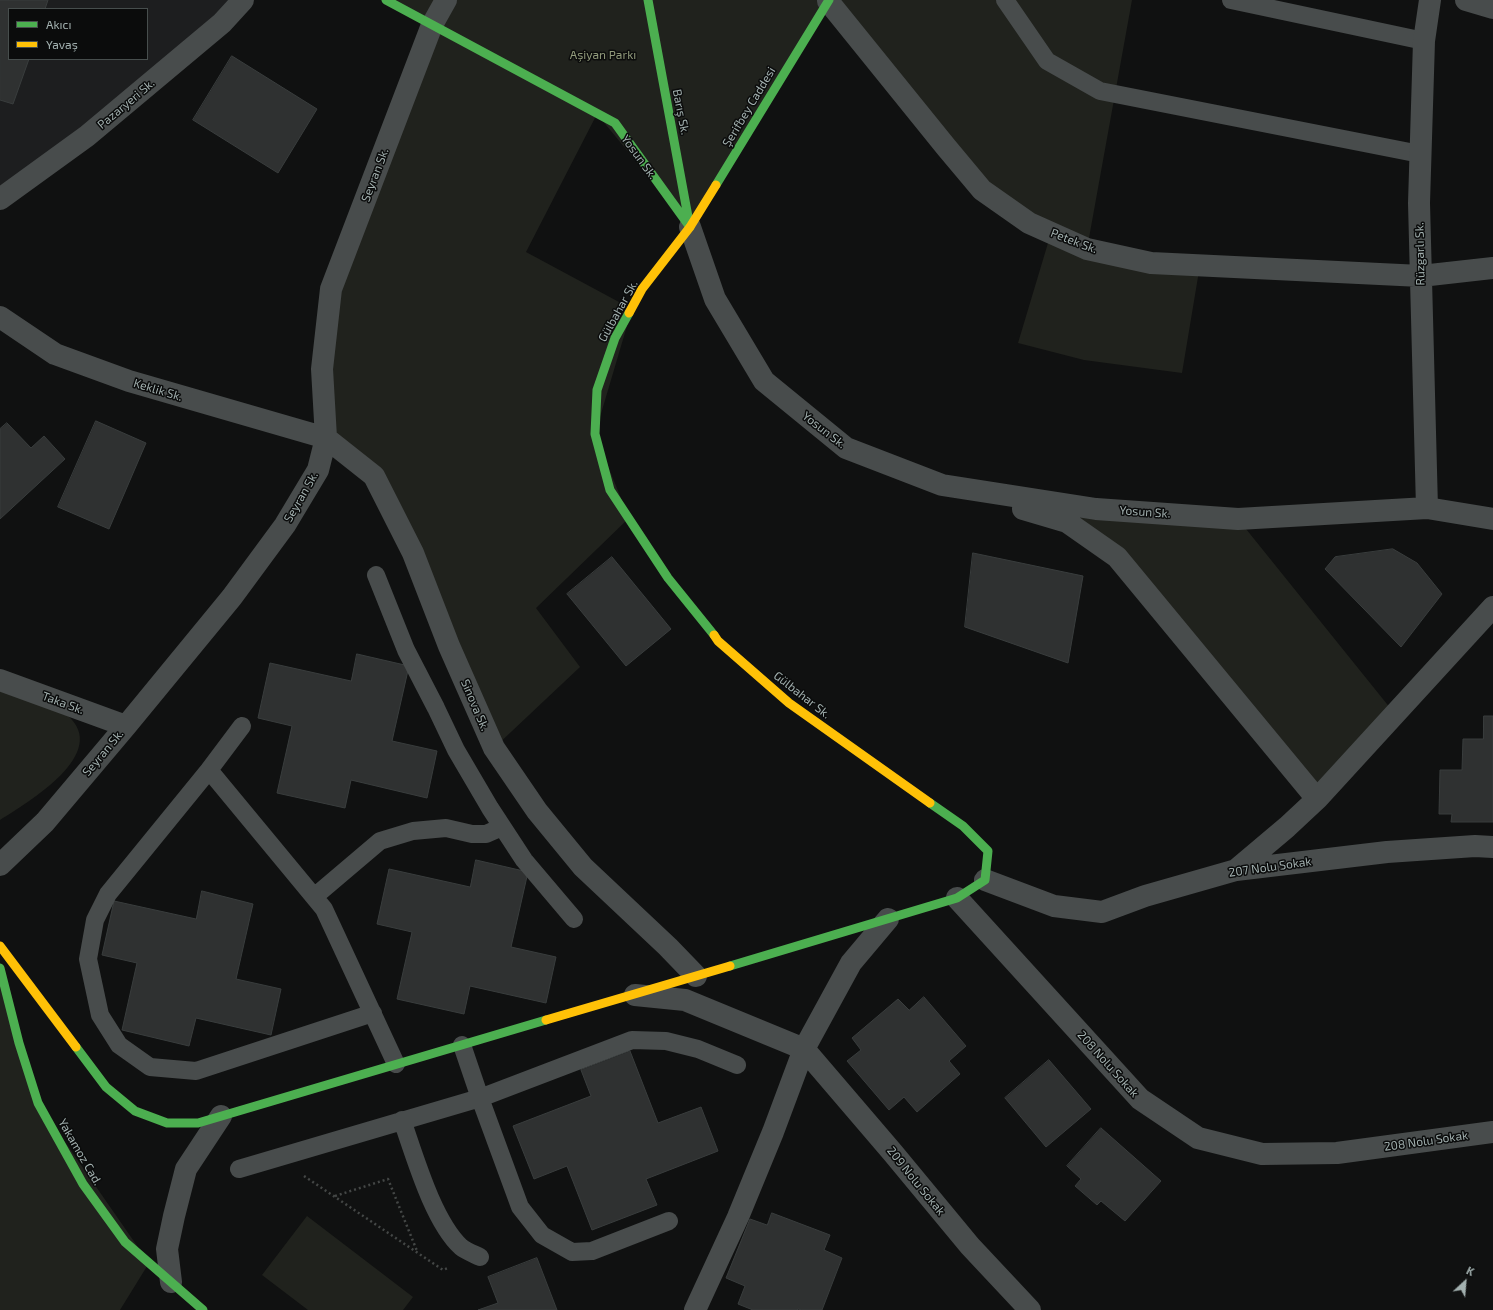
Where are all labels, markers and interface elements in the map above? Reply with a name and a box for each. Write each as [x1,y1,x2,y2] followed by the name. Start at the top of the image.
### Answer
[8,8,148,60] legend
[46,17,71,31] text: Akıcı
[46,37,78,51] text: Yavaş
[570,48,636,62] park label: Aşiyan Parkı
[720,65,778,149] street label: Şerifbey Caddesi
[95,76,157,132] street label: Pazaryeri Sk.
[670,88,692,136] street label: Barış Sk.
[618,132,660,182] street label: Yosun Sk.
[358,146,392,204] street label: Seyran Sk.
[1412,222,1428,286] street label: Rüzgarlı Sk.
[1049,226,1099,256] street label: Petek Sk.
[595,278,641,344] street label: Gülbahar Sk.
[132,376,184,404] street label: Keklik Sk.
[799,409,849,451] street label: Yosun Sk.
[281,469,321,525] street label: Seyran Sk.
[1119,503,1171,521] street label: Yosun Sk.
[771,668,833,722] street label: Gülbahar Sk.
[458,677,492,733] street label: Sinova Sk.
[40,689,86,717] street label: Taka Sk.
[79,727,127,779] street label: Seyran Sk.
[1228,854,1312,880] street label: 207 Nolu Sokak
[1074,1028,1142,1100] street label: 208 Nolu Sokak
[55,1116,105,1188] street label: Yakamoz Cad.
[1383,1128,1469,1154] street label: 208 Nolu Sokak
[884,1144,948,1218] street label: 209 Nolu Sokak
[1445,1262,1485,1302] north arrow
[1464,1263,1476,1278] text: K

